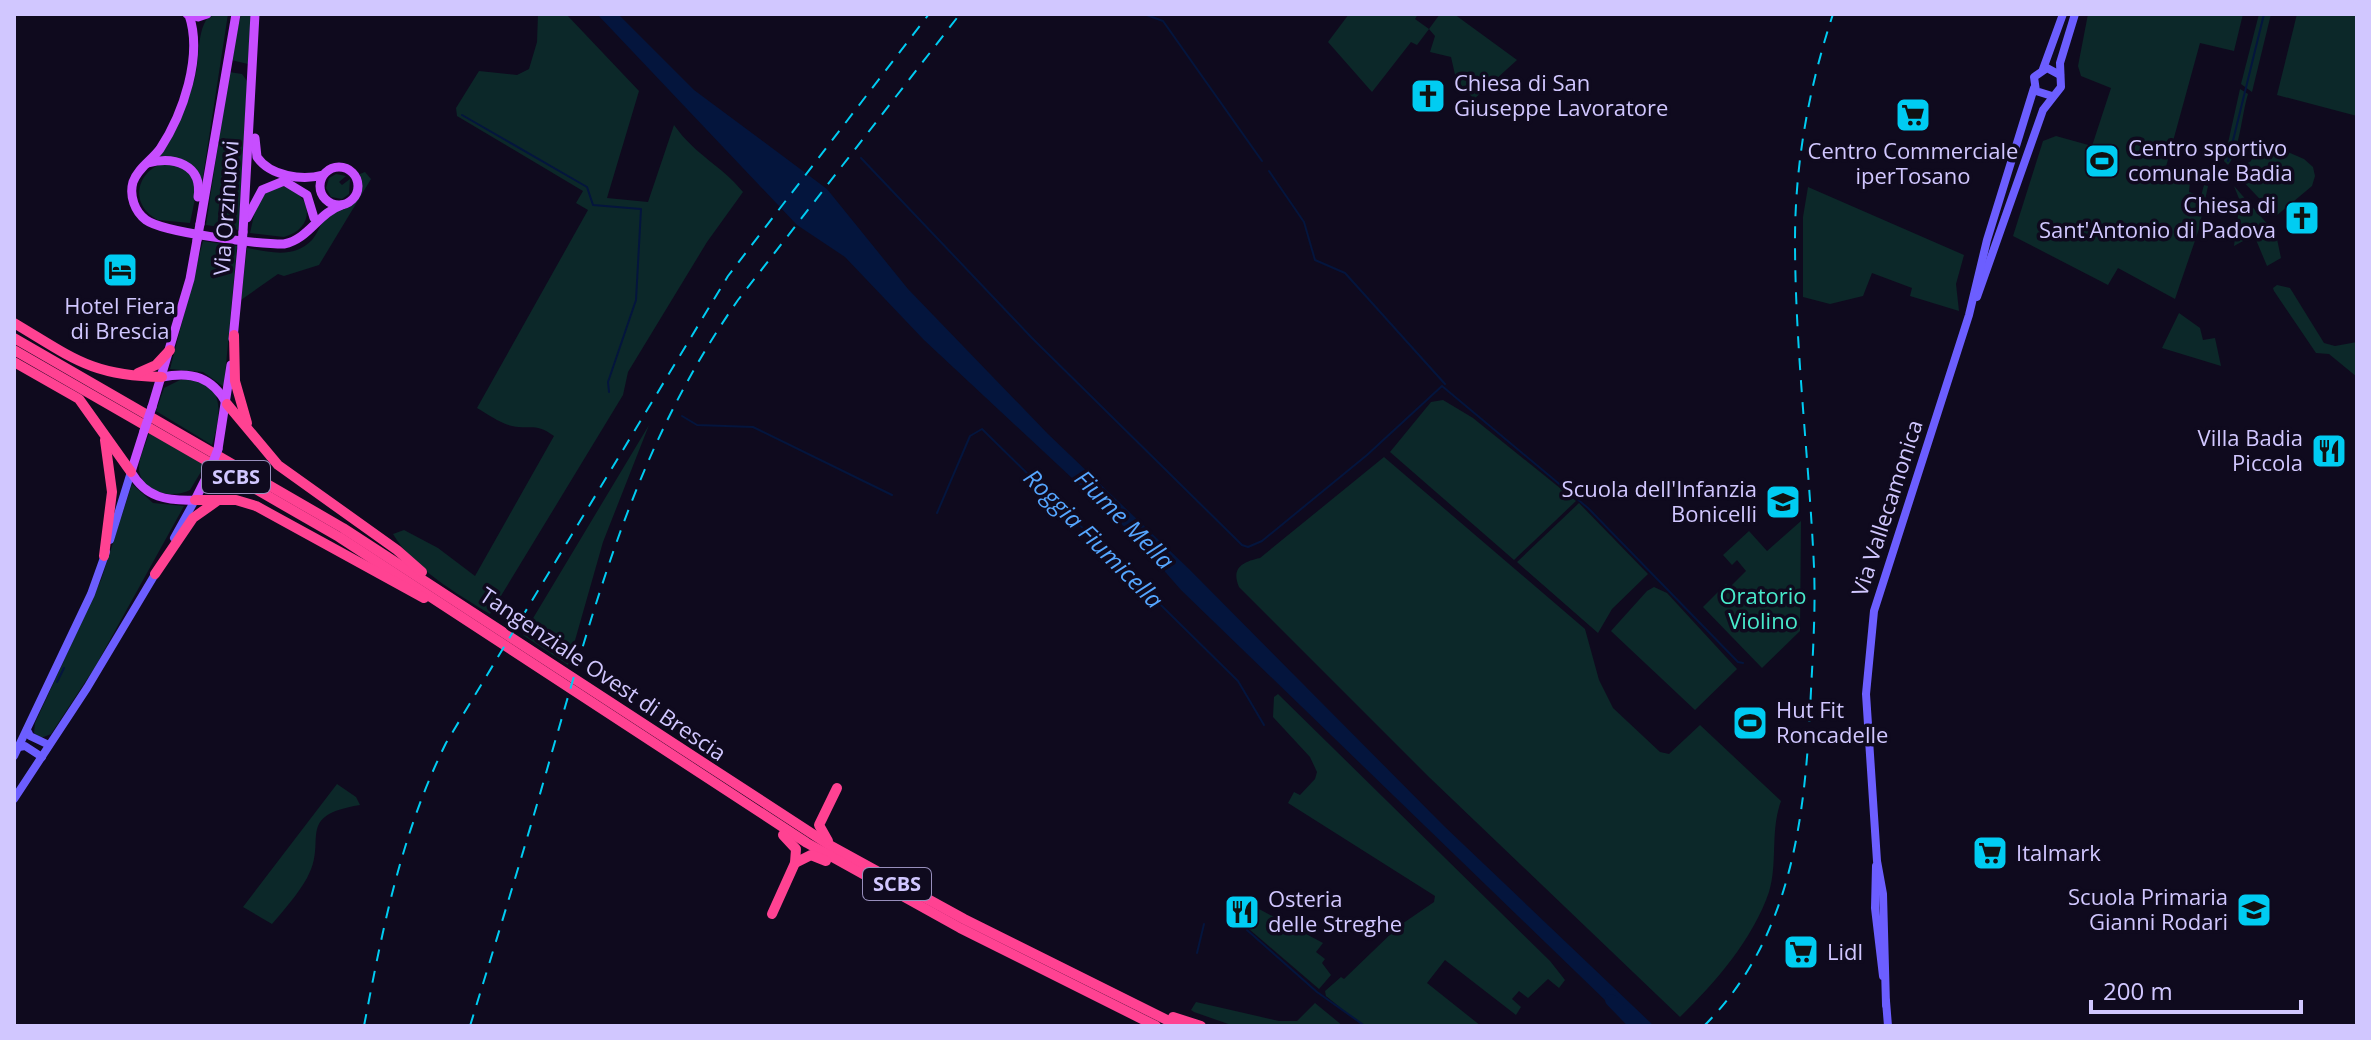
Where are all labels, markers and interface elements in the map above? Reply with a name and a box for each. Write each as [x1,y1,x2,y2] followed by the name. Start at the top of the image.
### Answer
[1454,67,1668,122] place label: Chiesa di San Giuseppe Lavoratore
[1409,77,1447,115] church icon: Chiesa di San Giuseppe Lavoratore
[1894,96,1932,134] supermarket icon: Centro Commerciale iperTosano
[2128,132,2293,187] place label: Centro sportivo comunale Badia
[1808,135,2018,190] place label: Centro Commerciale iperTosano
[205,139,245,276] street label: Via Orzinuovi
[2083,142,2121,180] sports icon: Centro sportivo comunale Badia
[2039,189,2276,244] place label: Chiesa di Sant'Antonio di Padova
[2283,199,2321,237] church icon: Chiesa di Sant'Antonio di Padova
[101,251,139,289] hotel icon: Hotel Fiera di Brescia
[64,290,176,345] place label: Hotel Fiera di Brescia
[1843,416,1929,600] street label: Via Vallecamonica
[2198,422,2303,477] place label: Villa Badia Piccola
[2310,432,2348,470] restaurant icon: Villa Badia Piccola
[202,461,270,493] road number: SCBS
[1017,461,1171,615] water label: Roggia Fiumicella
[1068,462,1182,576] water label: Fiume Mella
[1562,473,1757,528] place label: Scuola dell'Infanzia Bonicelli
[1764,483,1802,521] school or university icon: Scuola dell'Infanzia Bonicelli
[475,579,733,767] street label: Tangenziale Ovest di Brescia
[1719,580,1807,635] park label: Oratorio Violino
[1776,694,1888,749] place label: Hut Fit Roncadelle
[1731,704,1769,742] sports icon: Hut Fit Roncadelle
[1971,834,2009,872] supermarket icon: Italmark
[2016,837,2101,867] place label: Italmark
[863,868,931,900] road number: SCBS
[2068,881,2228,936] place label: Scuola Primaria Gianni Rodari
[1268,883,1402,938] place label: Osteria delle Streghe
[2235,891,2273,929] school or university icon: Scuola Primaria Gianni Rodari
[1223,893,1261,931] restaurant icon: Osteria delle Streghe
[1782,933,1820,971] supermarket icon: Lidl
[1827,936,1863,966] place label: Lidl
[2091,964,2301,1014] scale bar
[2103,974,2173,1007] text: 200 m

